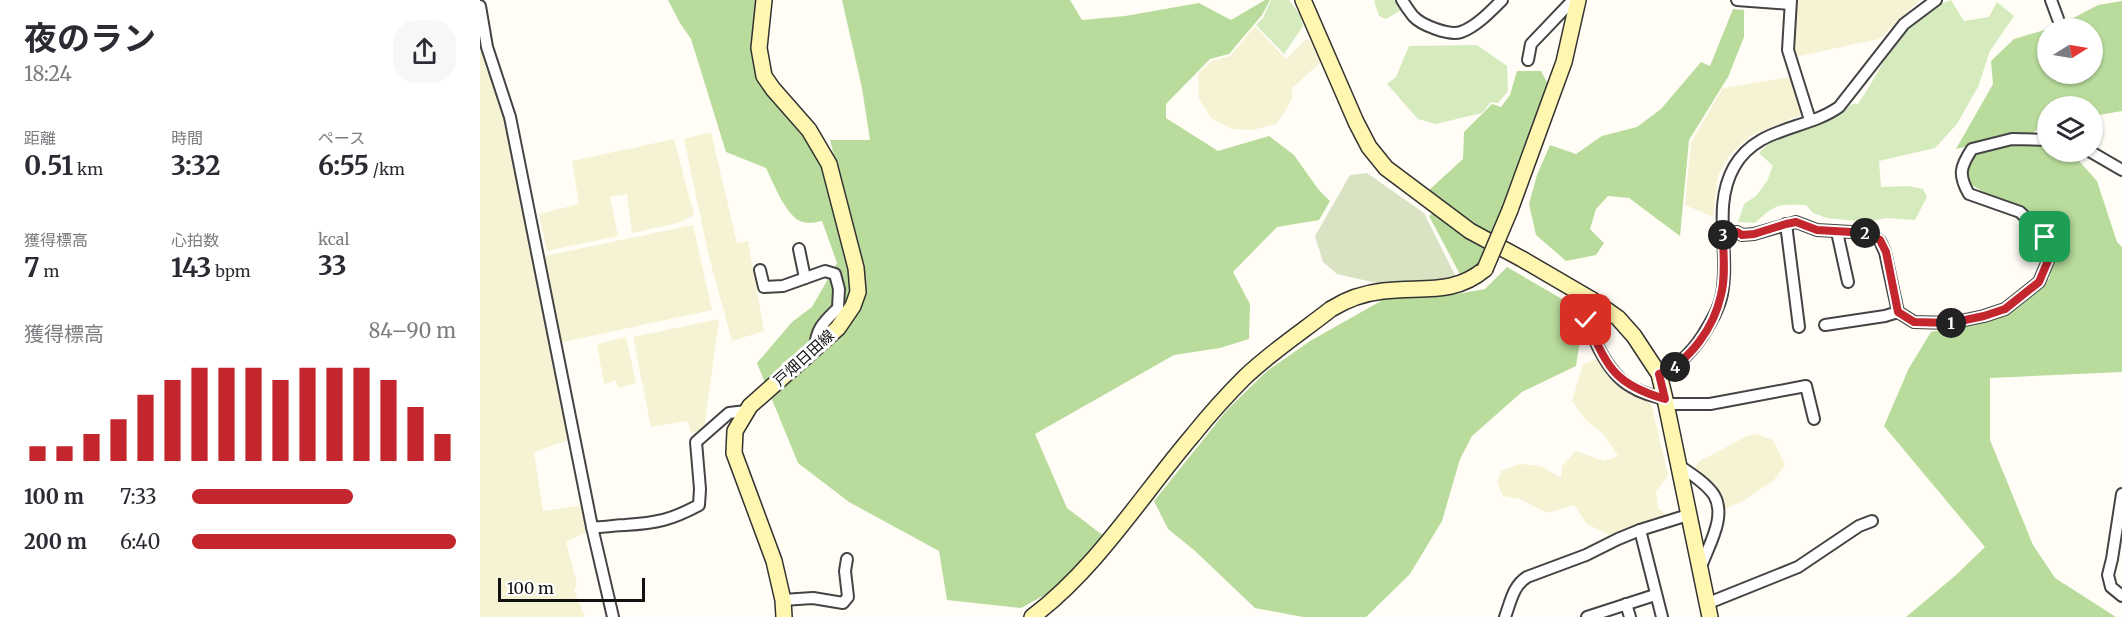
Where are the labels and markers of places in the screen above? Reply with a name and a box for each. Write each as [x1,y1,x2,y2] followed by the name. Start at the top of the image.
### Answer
[2019,211,2070,262] pin
[1850,218,1880,248] pin: 2
[1708,220,1738,250] pin: 3
[1560,294,1611,345] pin
[1936,308,1966,338] pin: 1
[1660,352,1690,382] pin: 4

